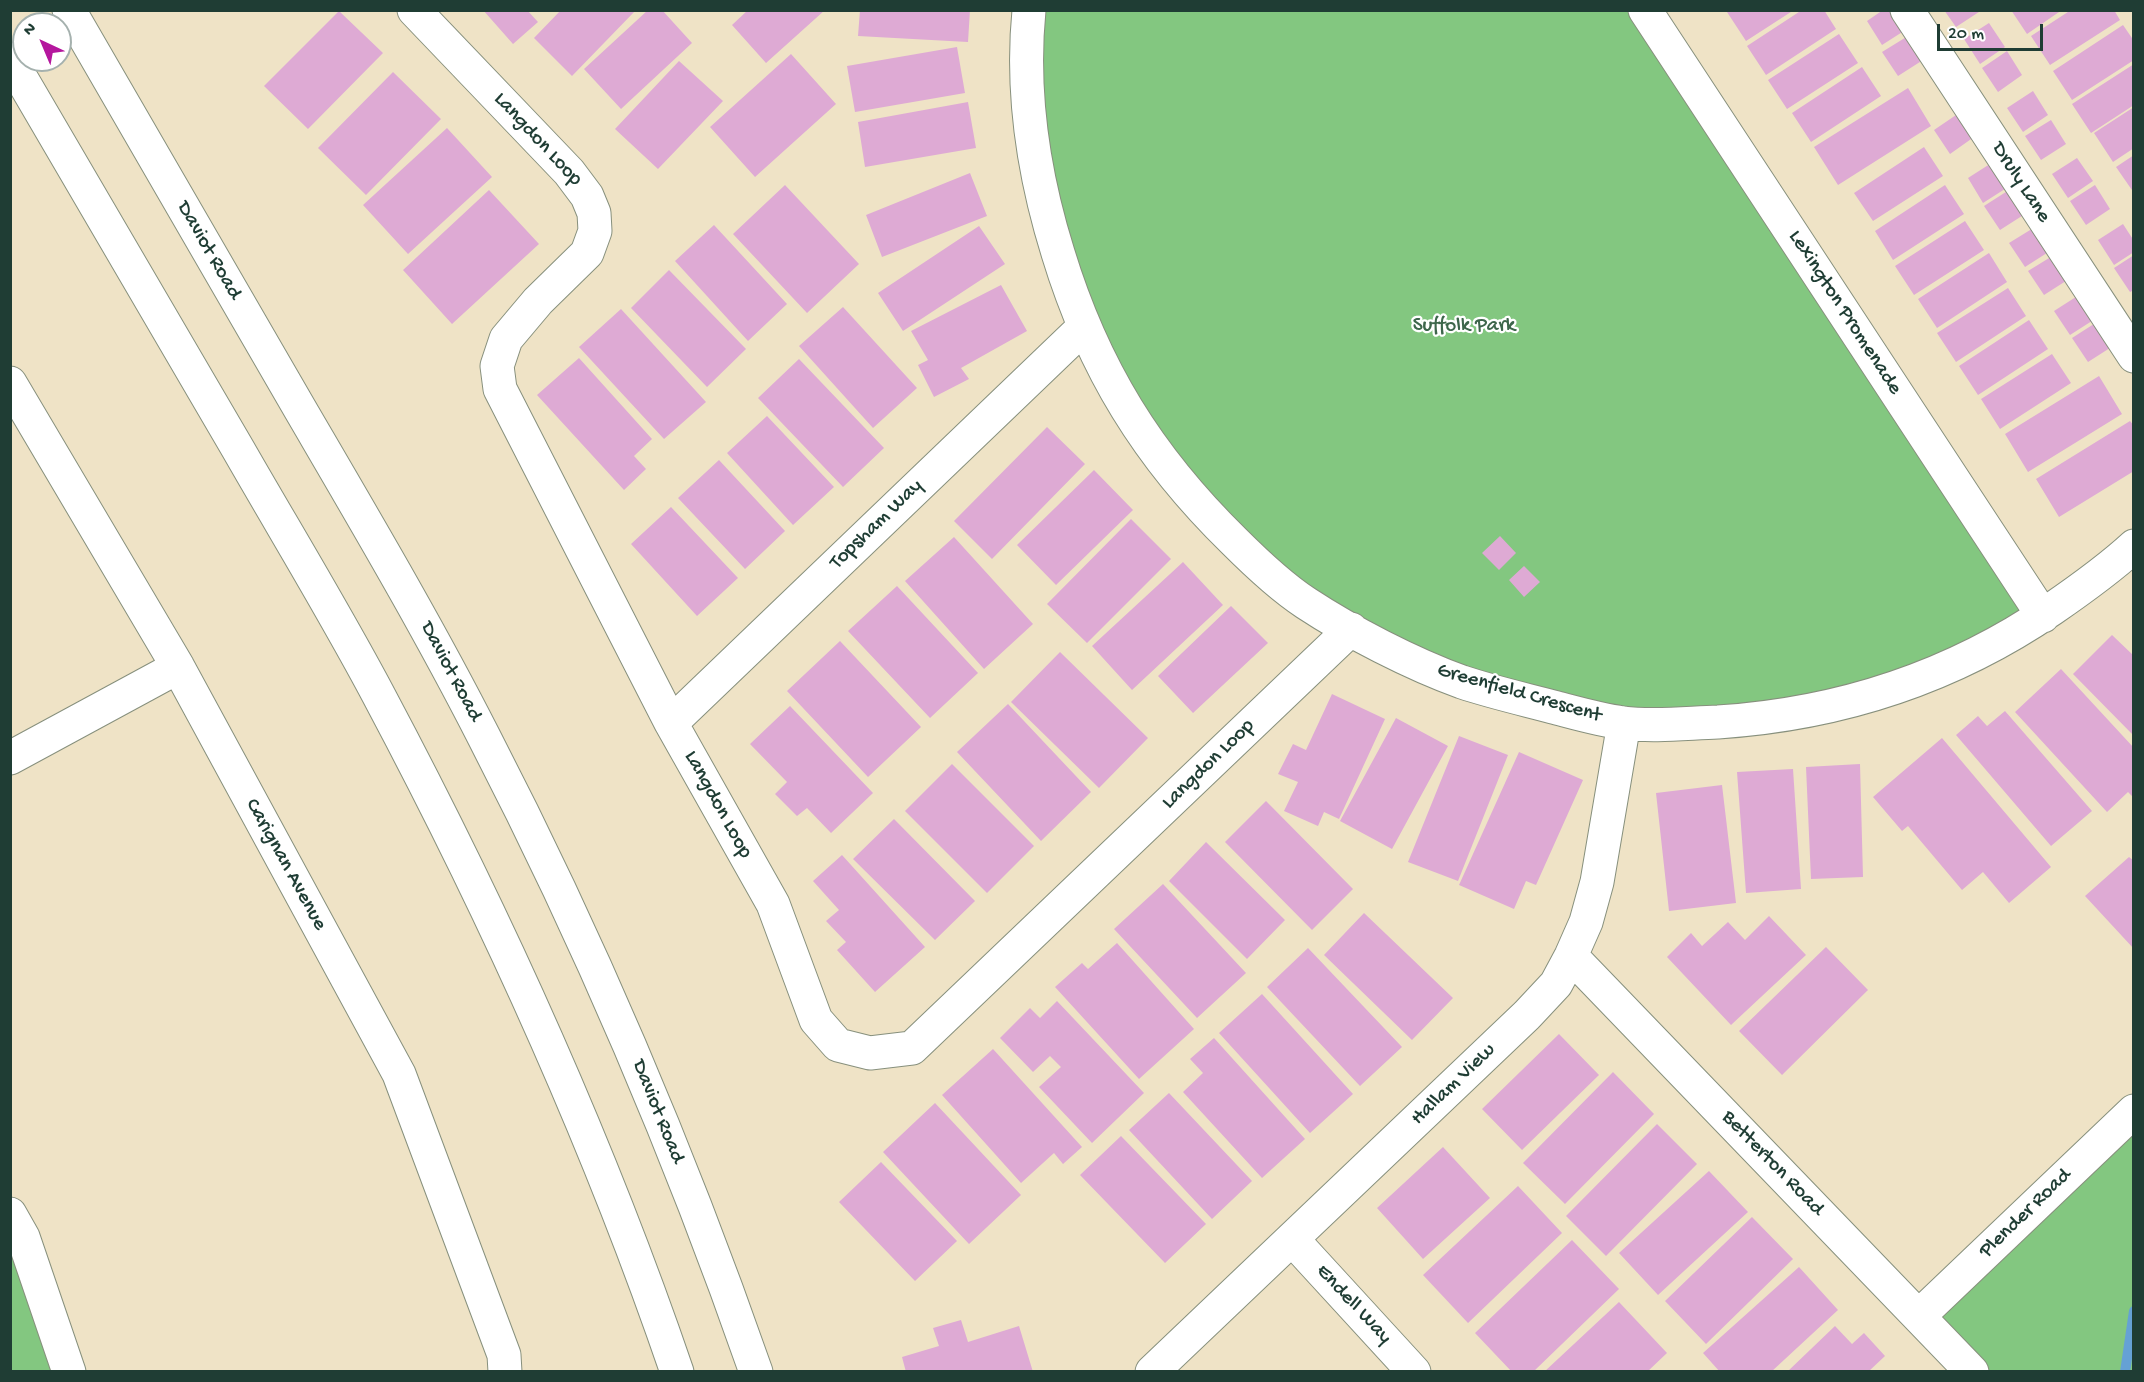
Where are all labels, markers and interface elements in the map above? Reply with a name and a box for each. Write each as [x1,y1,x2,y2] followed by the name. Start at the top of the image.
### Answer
[12,12,72,72] north arrow
[1940,12,2046,50] scale bar
[20,20,41,41] text: N
[1948,24,1984,45] text: 20 m
[487,88,587,192] street label: Langdon Loop
[1985,138,2055,228] street label: Druly Lane
[170,197,246,305] street label: Daviot Road
[1781,226,1907,400] street label: Lexington Promenade
[1413,314,1515,340] park label: Suffolk Park
[825,474,929,576] street label: Topsham Way
[413,618,487,726] street label: Daviot Road
[1434,658,1604,730] street label: Greenfield Crescent
[1157,715,1261,815] street label: Langdon Loop
[677,747,757,863] street label: Langdon Loop
[238,795,332,935] street label: Carignan Avenue
[1406,1039,1502,1131] street label: Hallam View
[625,1057,689,1167] street label: Daviot Road
[1715,1106,1829,1222] street label: Betterton Road
[1975,1164,2077,1264] street label: Plender Road
[1310,1260,1396,1350] street label: Endell Way

